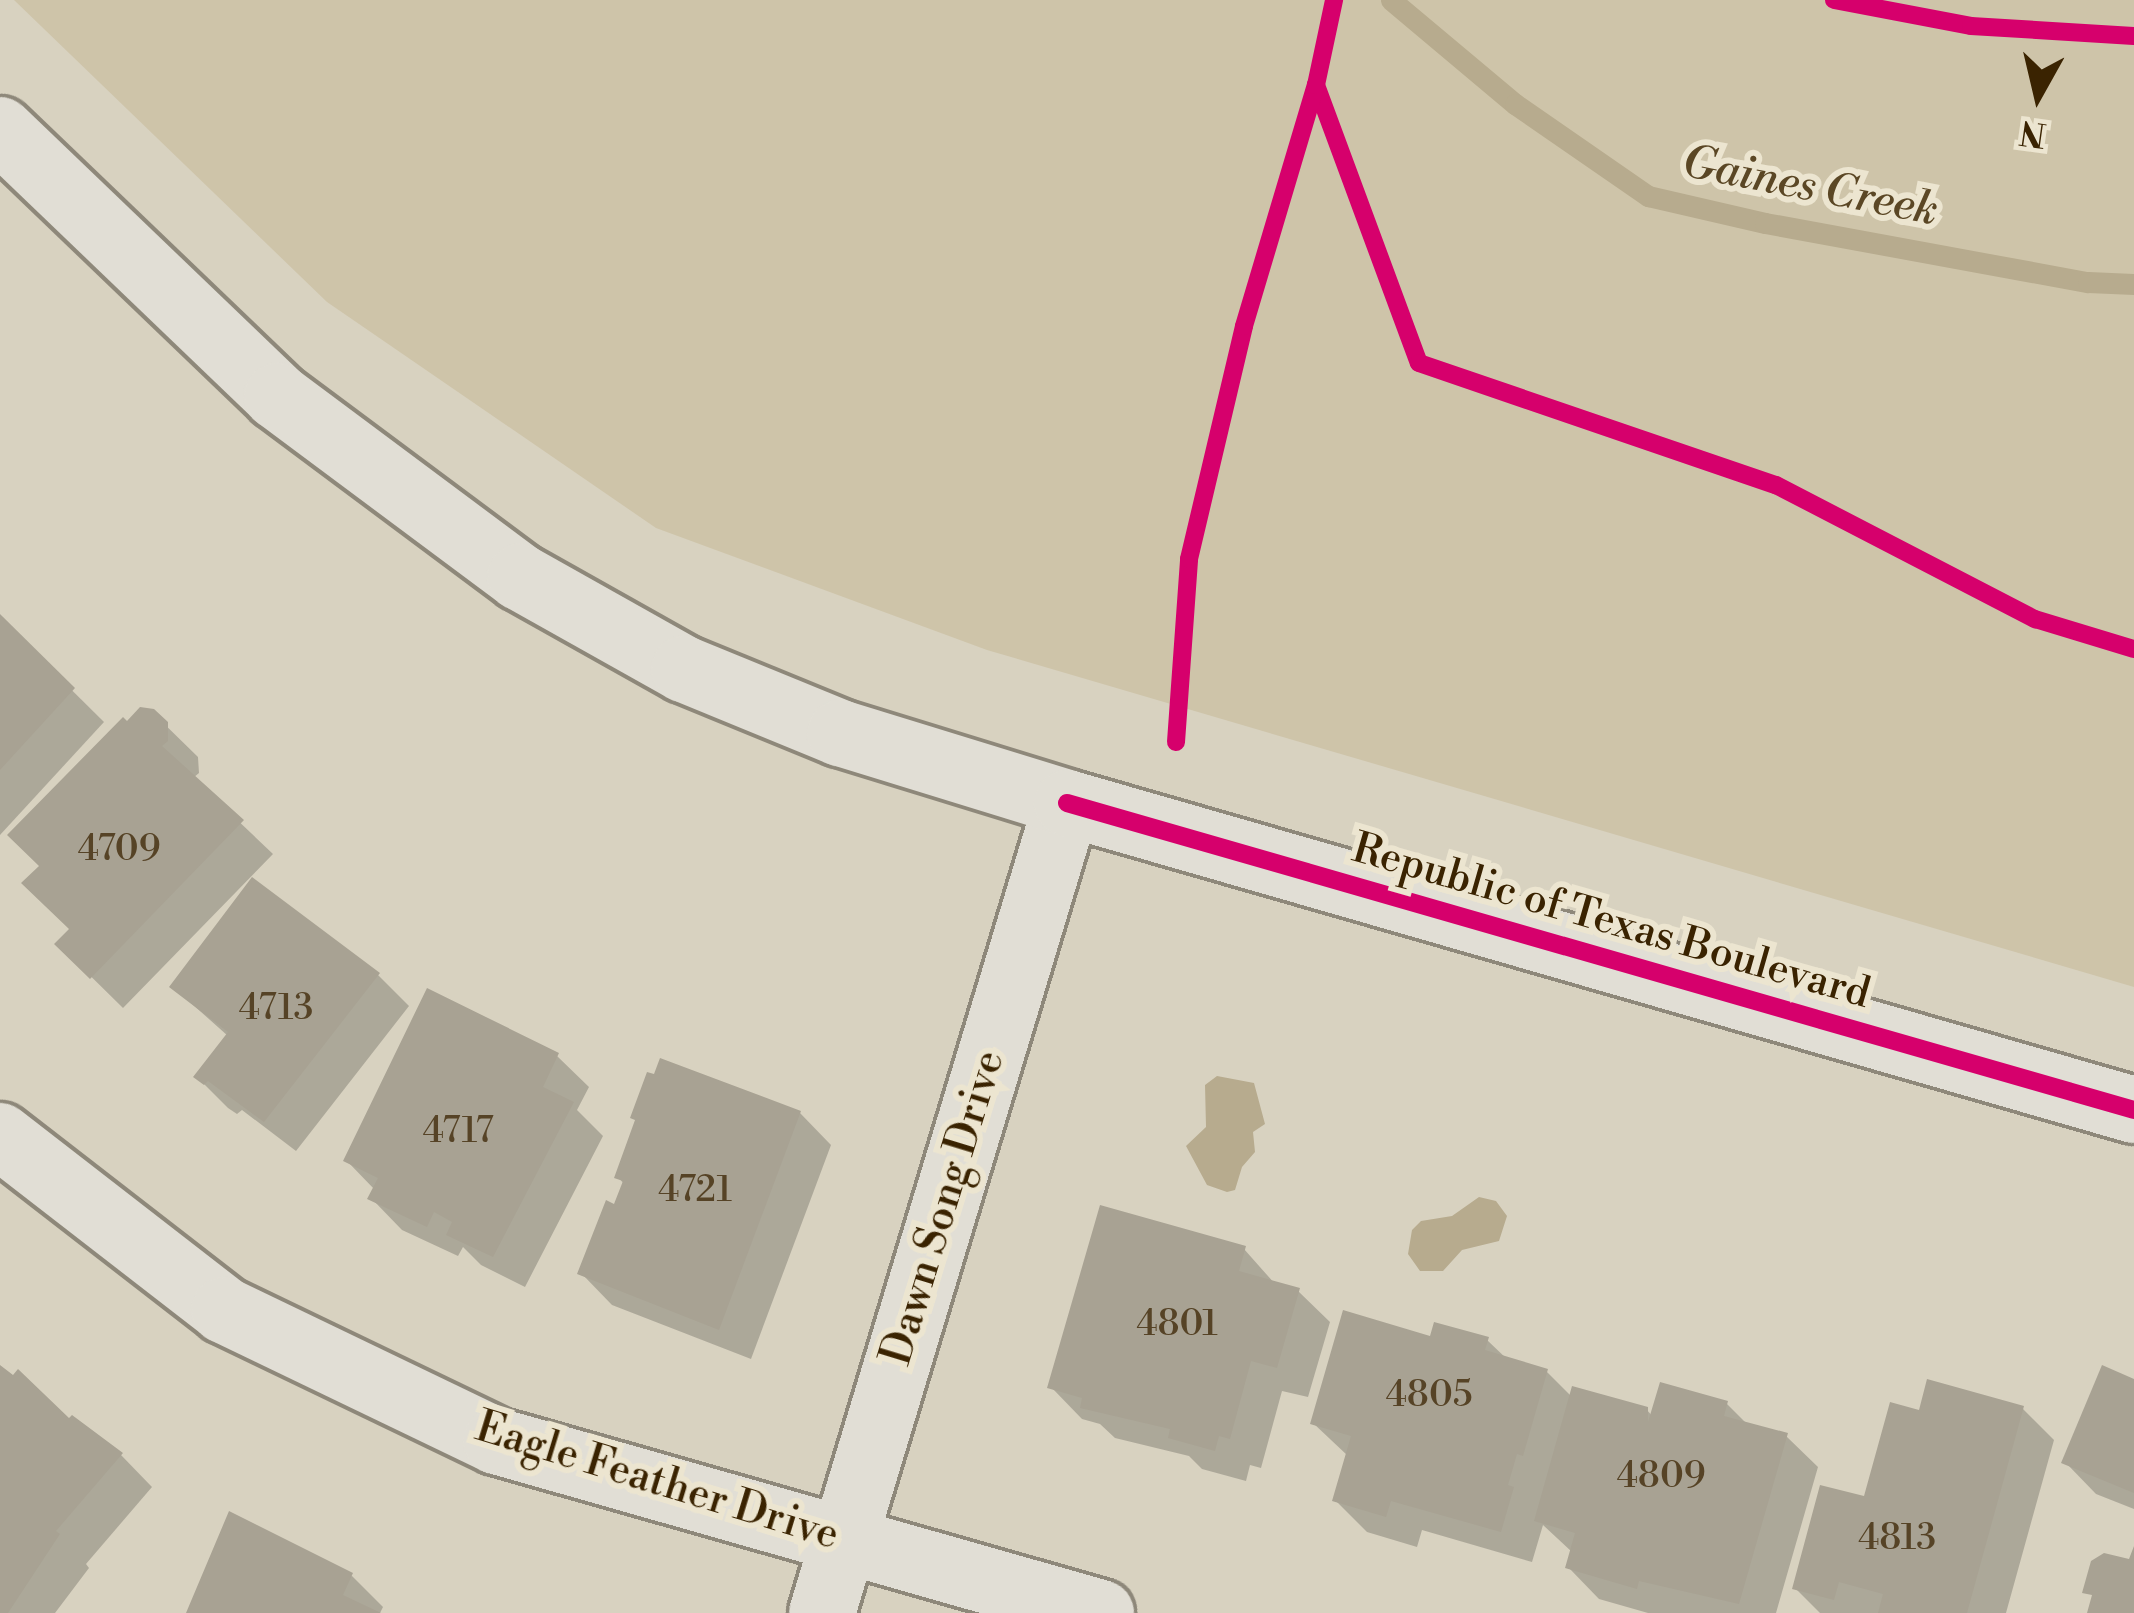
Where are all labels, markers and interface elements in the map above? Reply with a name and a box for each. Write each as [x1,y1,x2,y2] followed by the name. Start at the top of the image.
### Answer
[1978,36,2098,156] north arrow
[2017,110,2049,154] text: N
[1677,136,1943,238] water label: Gaines Creek
[1346,824,1876,1020] street label: Republic of Texas Boulevard
[78,828,160,872] house number: 4709
[239,987,313,1031] house number: 4713
[872,1045,1016,1371] street label: Dawn Song Drive
[422,1110,494,1154] house number: 4717
[658,1169,732,1213] house number: 4721
[1136,1303,1218,1347] house number: 4801
[1385,1374,1473,1418] house number: 4805
[469,1403,845,1561] street label: Eagle Feather Drive
[1616,1455,1706,1499] house number: 4809
[1858,1517,1936,1561] house number: 4813

